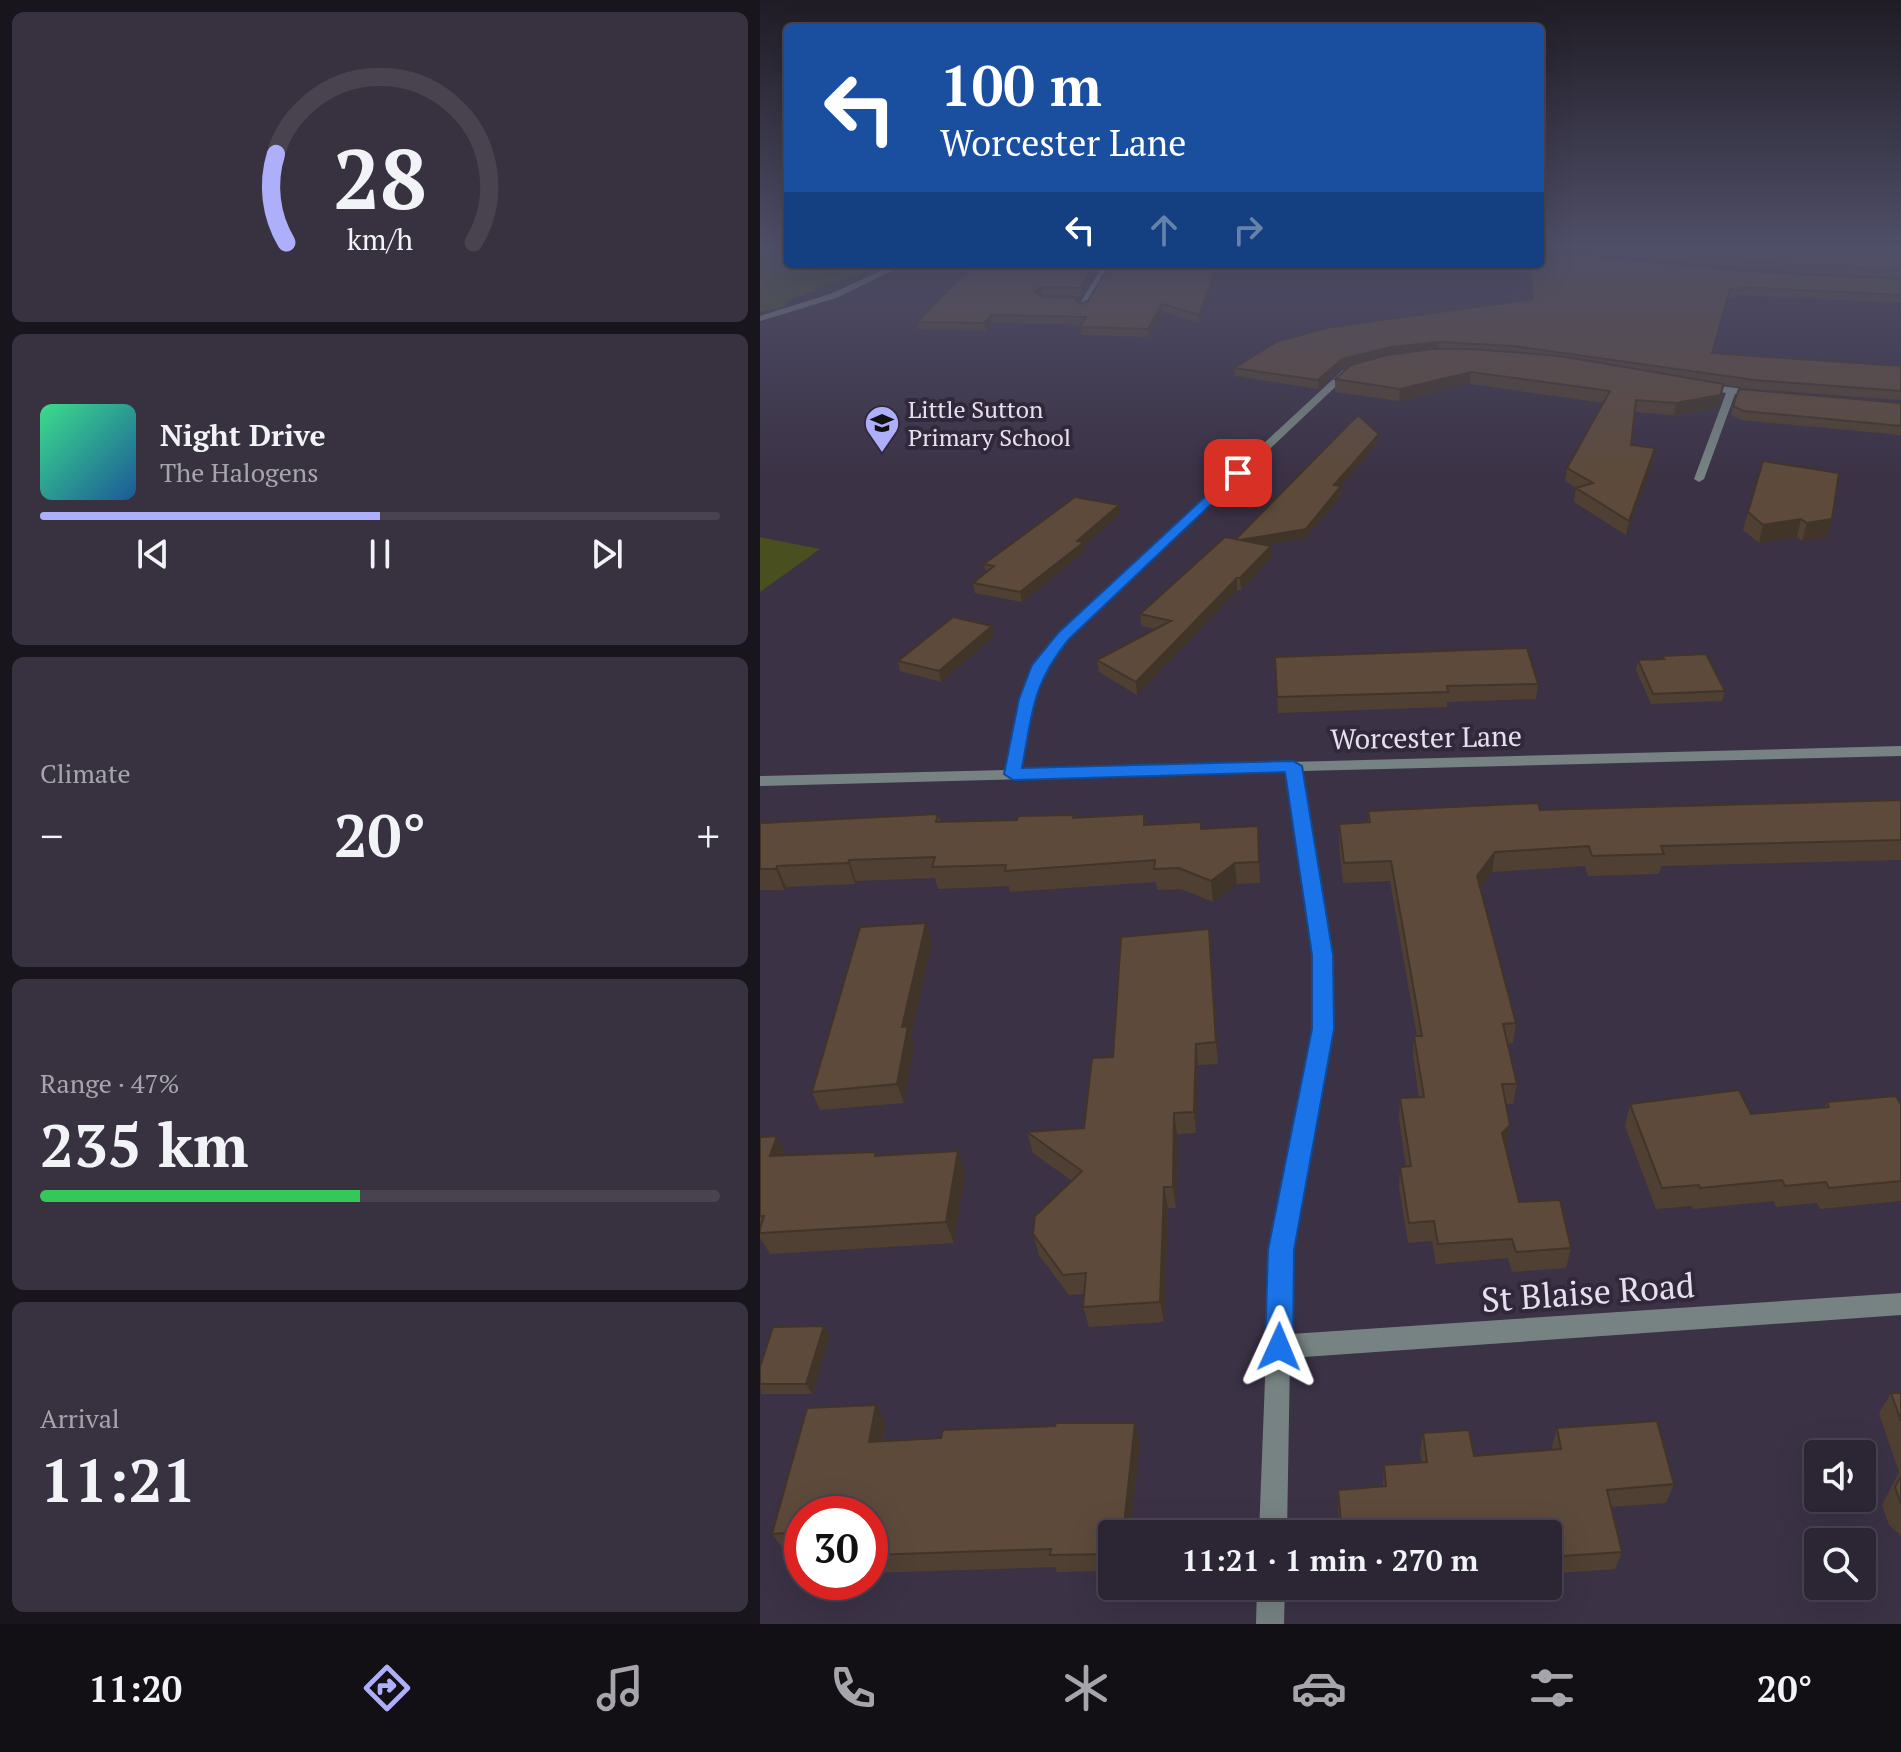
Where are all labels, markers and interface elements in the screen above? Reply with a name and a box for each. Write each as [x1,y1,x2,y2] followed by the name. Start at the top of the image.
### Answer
[940,48,1102,122] text: 100 m
[808,56,912,160] icon: left
[940,119,1186,166] text: Worcester Lane
[333,123,427,233] text: 28
[1058,208,1102,252] icon: left
[1142,208,1186,252] icon: ahead
[1226,208,1270,252] icon: right
[347,220,413,258] text: km/h
[908,393,1071,453] place label: Little Sutton Primary School
[863,404,901,454] school or university icon: Little Sutton Primary School
[160,415,326,455] text: Night Drive
[1204,439,1272,507] pin
[1216,451,1260,495] icon: arrive
[160,455,318,489] text: The Halogens
[131,532,175,576] icon: previous
[358,532,402,576] icon: pause
[585,532,629,576] icon: next
[1330,717,1522,757] street label: Worcester Lane
[40,756,131,790] text: Climate
[334,795,426,874] text: 20°
[40,806,63,865] text: −
[697,806,720,865] text: +
[40,1066,179,1100] text: Range · 47%
[40,1105,248,1184] text: 235 km
[1480,1262,1696,1322] street label: St Blaise Road
[1237,1305,1321,1389] position arrow
[40,1401,120,1435] text: Arrival
[40,1440,196,1519] text: 11:21
[1804,1440,1876,1600] map controls
[1804,1440,1876,1512] button: sound
[784,1496,888,1600] speed limit sign: 30
[1804,1528,1876,1600] button: search
[1182,1540,1478,1580] text: 11:21 · 1 min · 270 m
[359,1660,415,1716] icon: directions
[592,1660,648,1716] icon: music
[825,1660,881,1716] icon: phone
[1058,1660,1114,1716] icon: climate
[1291,1660,1347,1716] icon: car
[1524,1660,1580,1716] icon: filters
[88,1665,182,1712] text: 11:20
[1757,1665,1812,1712] text: 20°

